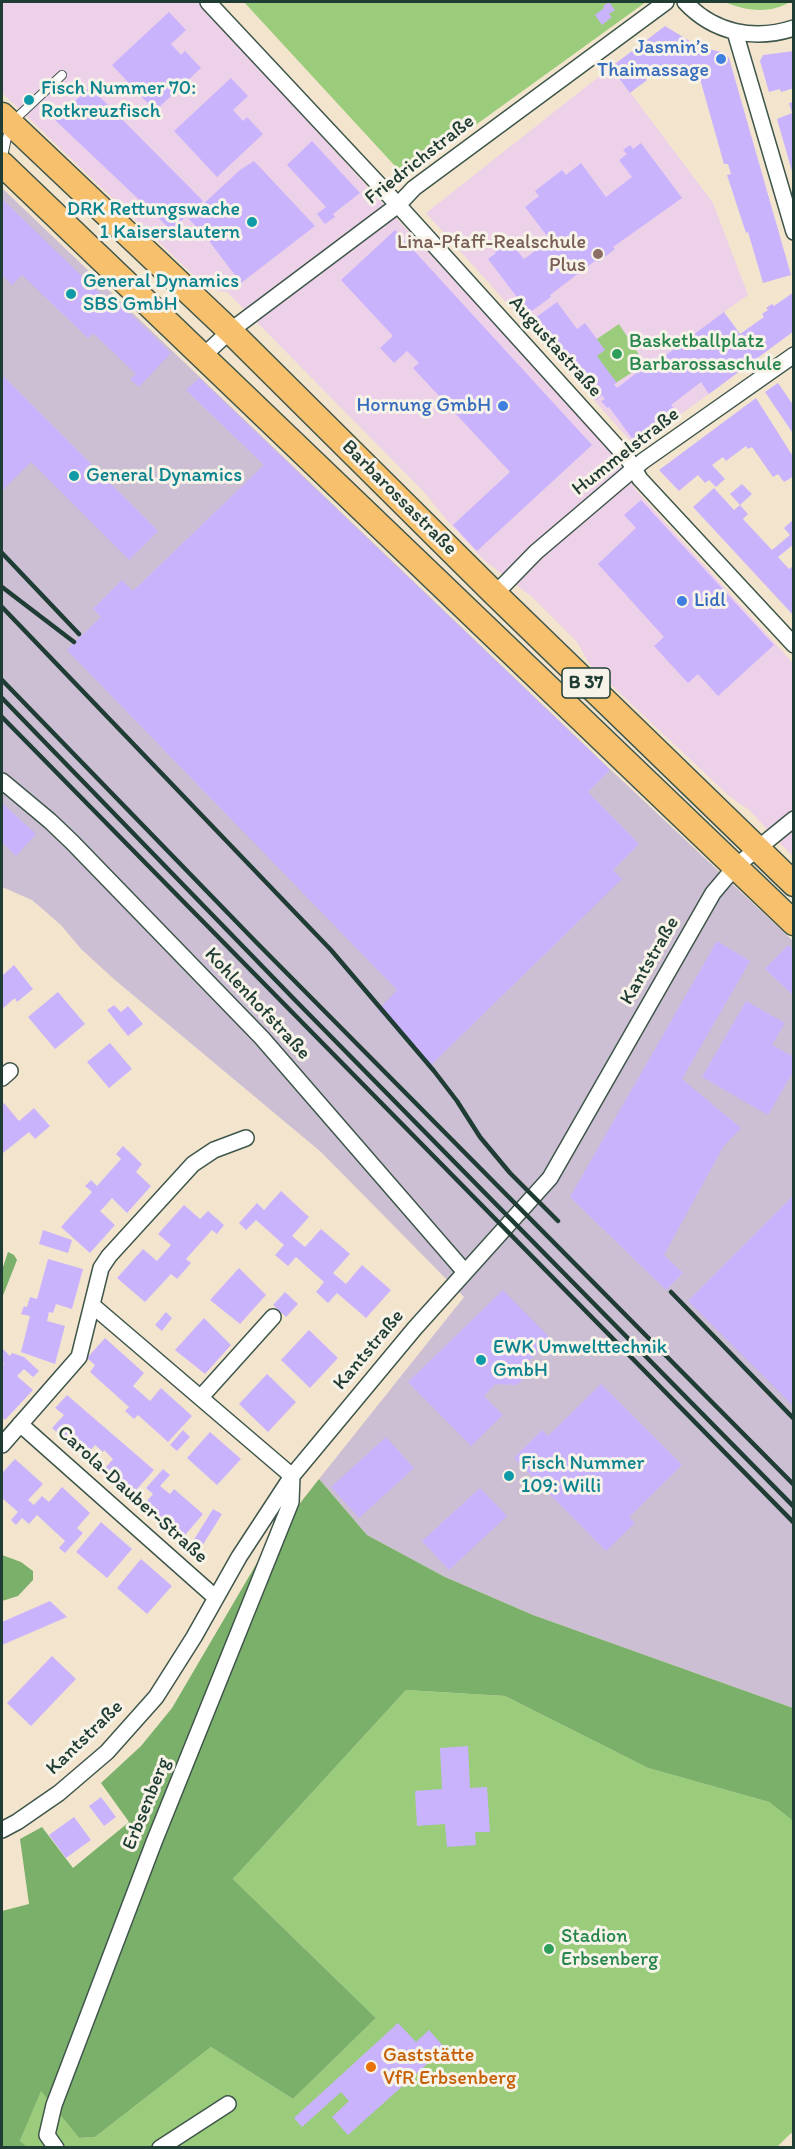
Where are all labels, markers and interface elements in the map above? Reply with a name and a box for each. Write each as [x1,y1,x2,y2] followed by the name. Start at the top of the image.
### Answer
[597,36,709,83] place label: Jasmin’s Thaimassage
[714,52,728,66] marker: Jasmin’s Thaimassage
[41,77,196,124] place label: Fisch Nummer 70: Rotkreuzfisch
[22,93,36,107] marker: Fisch Nummer 70: Rotkreuzfisch
[361,110,479,210] street label: Friedrichstraße
[67,198,240,245] place label: DRK Rettungswache 1 Kaiserslautern
[245,215,259,229] marker: DRK Rettungswache 1 Kaiserslautern
[397,231,586,278] place label: Lina-Pfaff-Realschule Plus
[591,247,605,261] marker: Lina-Pfaff-Realschule Plus
[83,270,239,317] place label: General Dynamics SBS GmbH
[64,287,78,301] marker: General Dynamics SBS GmbH
[503,291,607,403] street label: Augustastraße
[629,330,782,377] place label: Basketballplatz Barbarossaschule
[610,347,624,361] marker: Basketballplatz Barbarossaschule
[356,394,491,418] place label: Hornung GmbH
[496,399,510,413] marker: Hornung GmbH
[568,403,684,501] street label: Hummelstraße
[336,435,462,561] street label: Barbarossastraße
[86,464,242,488] place label: General Dynamics
[67,469,81,483] marker: General Dynamics
[694,589,726,613] place label: Lidl
[675,594,689,608] marker: Lidl
[562,668,610,698] road number: B 37
[615,913,685,1009] street label: Kantstraße
[199,943,315,1065] street label: Kohlenhofstraße
[328,1305,410,1395] street label: Kantstraße
[493,1336,667,1383] place label: EWK Umwelttechnik GmbH
[474,1353,488,1367] marker: EWK Umwelttechnik GmbH
[52,1421,212,1569] street label: Carola-Dauber-Straße
[521,1452,644,1499] place label: Fisch Nummer 109: Willi
[502,1469,516,1483] marker: Fisch Nummer 109: Willi
[41,1695,129,1781] street label: Kantstraße
[118,1754,176,1854] street label: Erbsenberg
[561,1925,658,1972] place label: Stadion Erbsenberg
[542,1942,556,1956] marker: Stadion Erbsenberg
[383,2044,516,2091] place label: Gaststätte VfR Erbsenberg
[364,2060,378,2074] marker: Gaststätte VfR Erbsenberg

